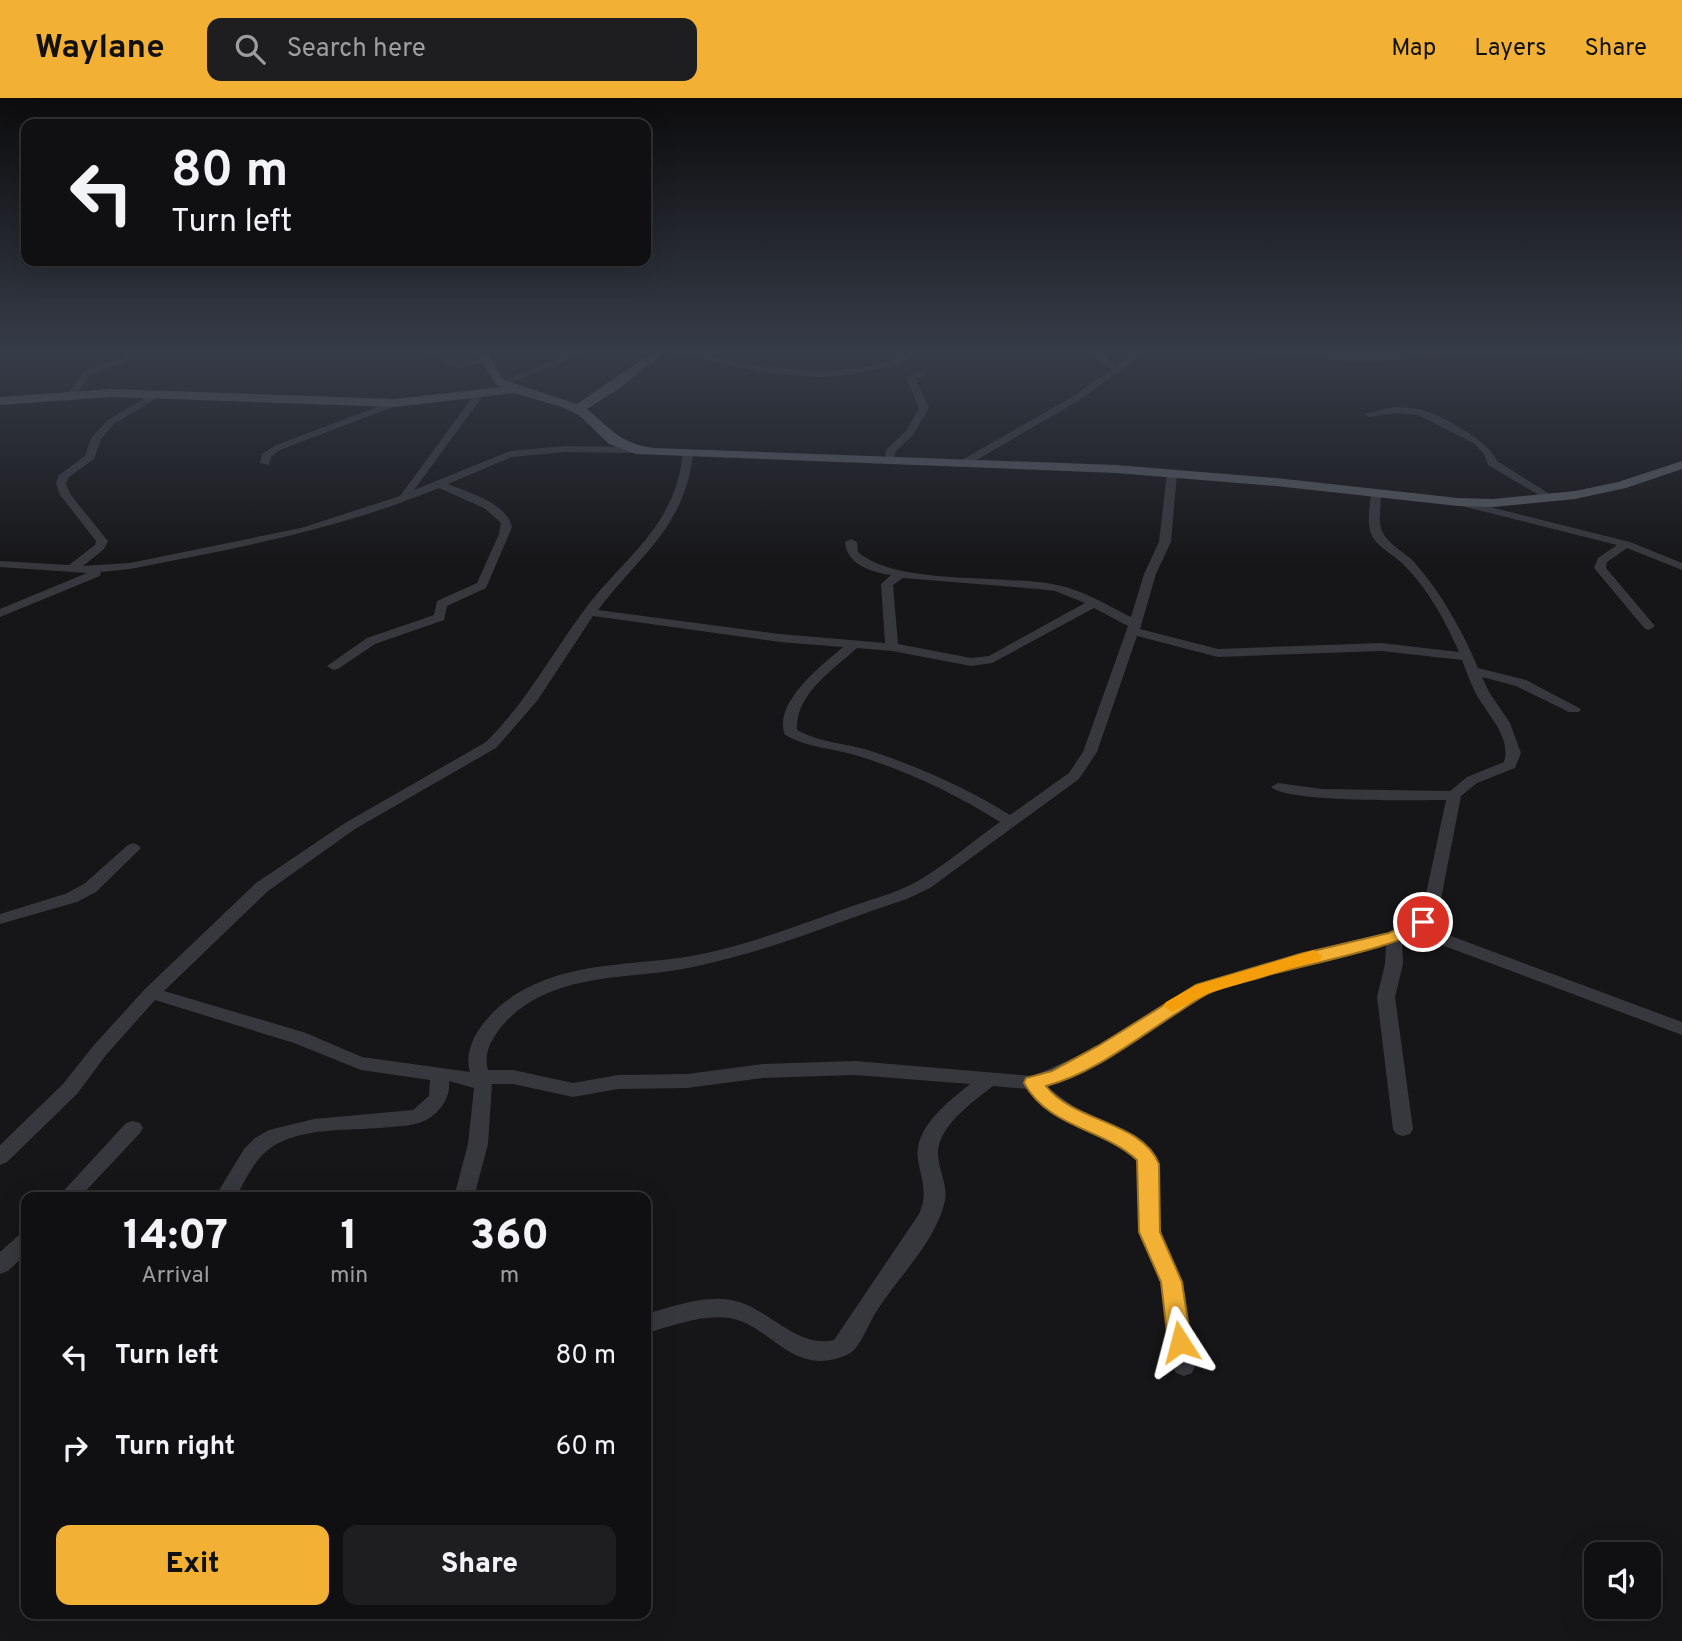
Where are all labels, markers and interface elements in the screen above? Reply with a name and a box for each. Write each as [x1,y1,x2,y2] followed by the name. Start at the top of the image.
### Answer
[207,18,697,81] search box
[35,28,165,70] text: Waylane
[231,30,269,68] icon: search
[287,33,426,66] text: Search here
[1391,34,1436,64] text: Map
[1474,34,1546,64] text: Layers
[1584,34,1647,64] text: Share
[171,142,288,204] text: 80 m
[56,147,147,238] icon: left
[171,203,292,243] text: Turn left
[1393,892,1453,952] pin
[1404,903,1442,941] icon: arrive
[123,1211,228,1264] text: 14:07
[340,1211,358,1264] text: 1
[470,1211,549,1264] text: 360
[141,1262,210,1291] text: Arrival
[330,1262,368,1291] text: min
[500,1262,519,1291] text: m
[1143,1305,1217,1379] position arrow
[56,1338,94,1376] icon: left
[115,1340,219,1373] text: Turn left
[556,1340,616,1373] text: 80 m
[56,1429,94,1467] icon: right
[115,1431,235,1464] text: Turn right
[556,1431,616,1464] text: 60 m
[56,1525,329,1605] button: Exit
[343,1525,616,1605] button: Share
[1584,1542,1661,1619] map controls
[1584,1542,1661,1619] button: sound

